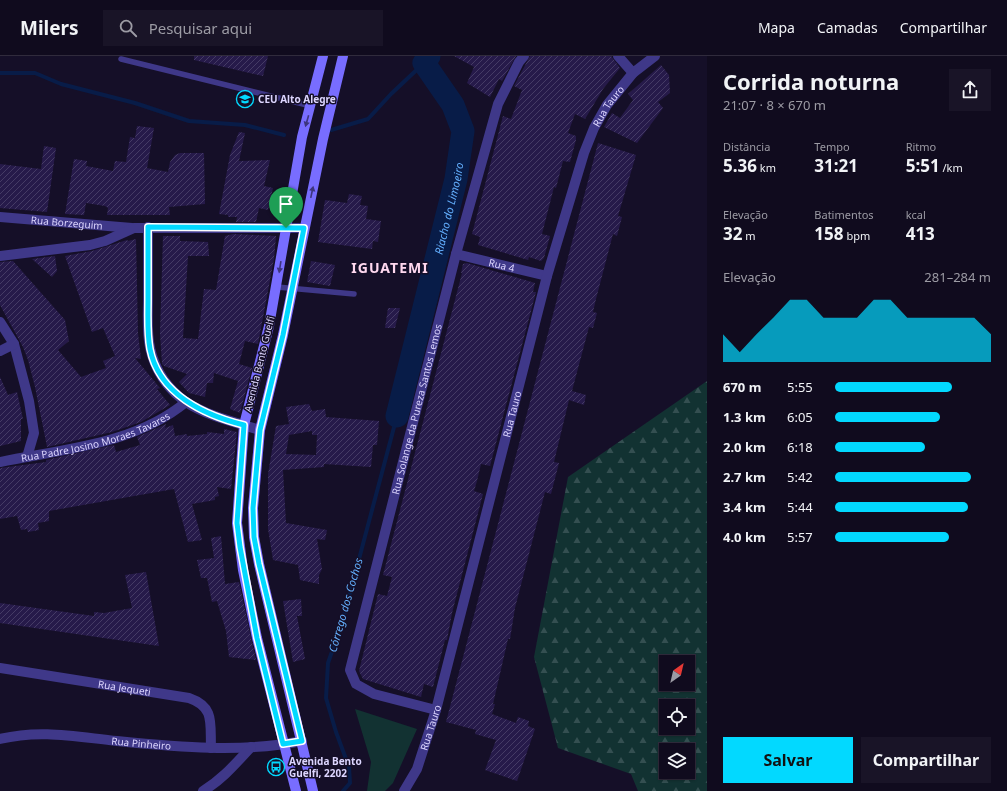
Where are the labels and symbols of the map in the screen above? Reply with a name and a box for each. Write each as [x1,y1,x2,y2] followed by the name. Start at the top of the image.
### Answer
[589,82,627,129] street label: Rua Tauro
[235,89,255,109] school or university icon: CEU Alto Alegre
[258,92,336,106] place label: CEU Alto Alegre
[304,115,310,127] one-way arrow
[430,161,466,256] water label: Riacho do Limoeiro
[309,186,315,198] one-way arrow
[269,187,303,228] pin
[30,213,103,233] street label: Rua Borzeguim
[487,255,516,275] street label: Rua 4
[351,258,429,277] district label: IGUATEMI
[277,260,283,273] one-way arrow
[240,315,278,413] street label: Avenida Bento Guelfi
[388,322,445,496] street label: Rua Solange da Pureza Santos Lemos
[499,389,524,439] street label: Rua Tauro
[20,408,173,465] street label: Rua Padre Josino Moraes Tavares
[324,556,366,654] water label: Córrego dos Cochos
[659,655,695,691] north arrow
[97,677,152,699] street label: Rua Jequeti
[416,703,444,752] street label: Rua Tauro
[111,733,172,753] street label: Rua Pinheiro
[289,754,362,780] place label: Avenida Bento Guelfi, 2202
[266,757,286,777] bus stop icon: Avenida Bento Guelfi, 2202

